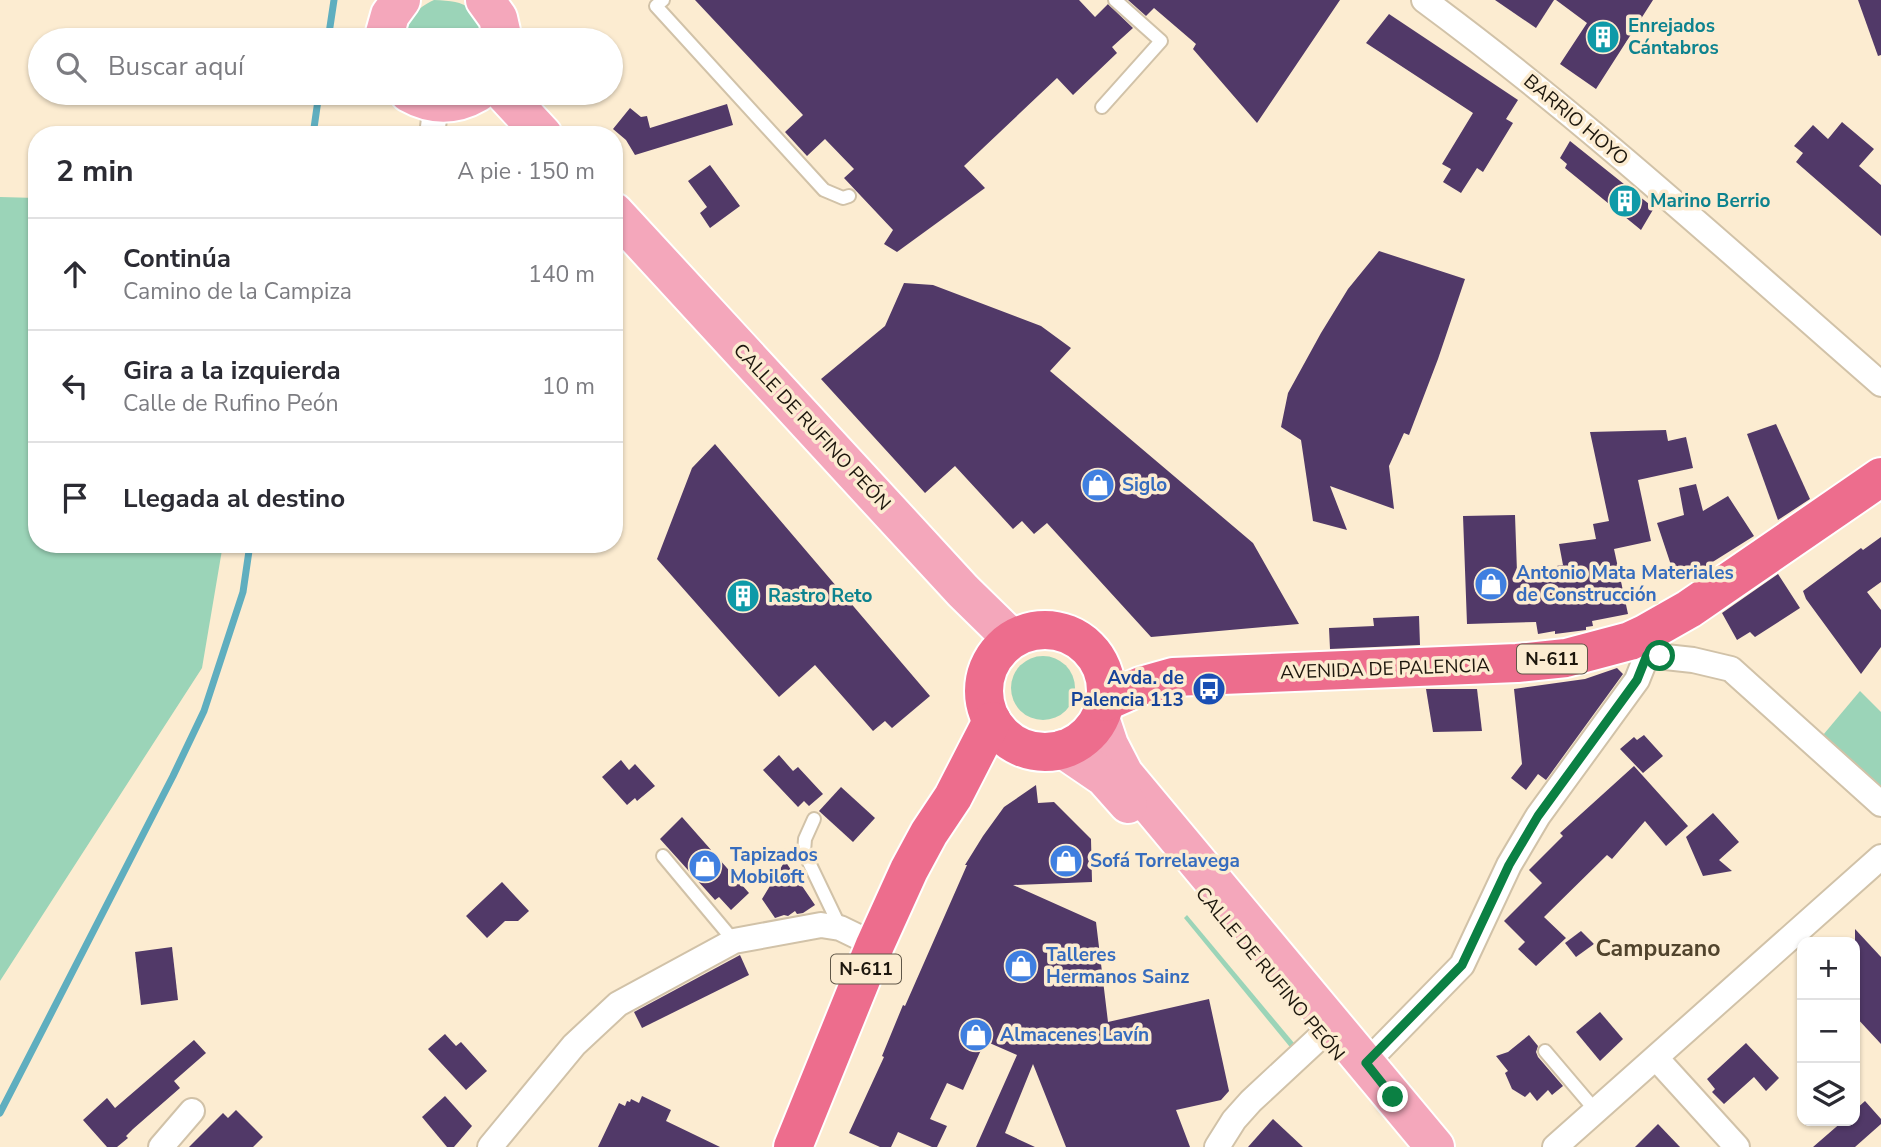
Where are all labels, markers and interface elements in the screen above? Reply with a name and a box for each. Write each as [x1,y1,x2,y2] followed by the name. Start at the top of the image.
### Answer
[1628,13,1719,61] place label: Enrejados Cántabros
[1584,18,1622,56] building icon: Enrejados Cántabros
[28,28,623,105] search box
[52,48,90,86] icon: search
[108,49,244,84] text: Buscar aquí
[1518,68,1634,172] street label: BARRIO HOYO
[56,151,134,192] text: 2 min
[457,156,595,187] text: A pie · 150 m
[1606,182,1644,220] building icon: Marino Berrio
[1650,188,1770,214] place label: Marino Berrio
[123,241,231,276] text: Continúa
[56,255,94,293] icon: ahead
[528,259,595,290] text: 140 m
[123,276,352,307] text: Camino de la Campiza
[727,338,897,516] street label: CALLE DE RUFINO PEÓN
[123,353,341,388] text: Gira a la izquierda
[56,367,94,405] icon: left
[542,371,595,402] text: 10 m
[123,388,339,419] text: Calle de Rufino Peón
[1079,466,1117,504] shop icon: Siglo
[1122,472,1167,498] place label: Siglo
[56,479,94,517] icon: arrive
[123,481,345,516] text: Llegada al destino
[1516,560,1734,608] place label: Antonio Mata Materiales de Construcción
[1472,565,1510,603] shop icon: Antonio Mata Materiales de Construcción
[724,577,762,615] building icon: Rastro Reto
[768,583,872,609] place label: Rastro Reto
[1644,640,1675,671] route start
[1517,644,1587,674] road number: N-611
[1280,652,1491,686] street label: AVENIDA DE PALENCIA
[1071,665,1184,713] place label: Avda. de Palencia 113
[1190,670,1228,708] bus stop icon: Avda. de Palencia 113
[730,842,818,890] place label: Tapizados Mobiloft
[1047,842,1085,880] shop icon: Sofá Torrelavega
[686,847,724,885] shop icon: Tapizados Mobiloft
[1090,848,1240,874] place label: Sofá Torrelavega
[1189,881,1351,1067] street label: CALLE DE RUFINO PEÓN
[1595,933,1721,964] district label: Campuzano
[1797,937,1860,1126] map controls
[1797,937,1860,1000] button: +
[1046,942,1189,990] place label: Talleres Hermanos Sainz
[1002,947,1040,985] shop icon: Talleres Hermanos Sainz
[831,954,901,984] road number: N-611
[1797,1000,1860,1063] button: −
[957,1016,995,1054] shop icon: Almacenes Lavín
[1000,1022,1149,1048] place label: Almacenes Lavín
[1797,1063,1860,1126] button: layers
[1377,1081,1408,1112] route end

